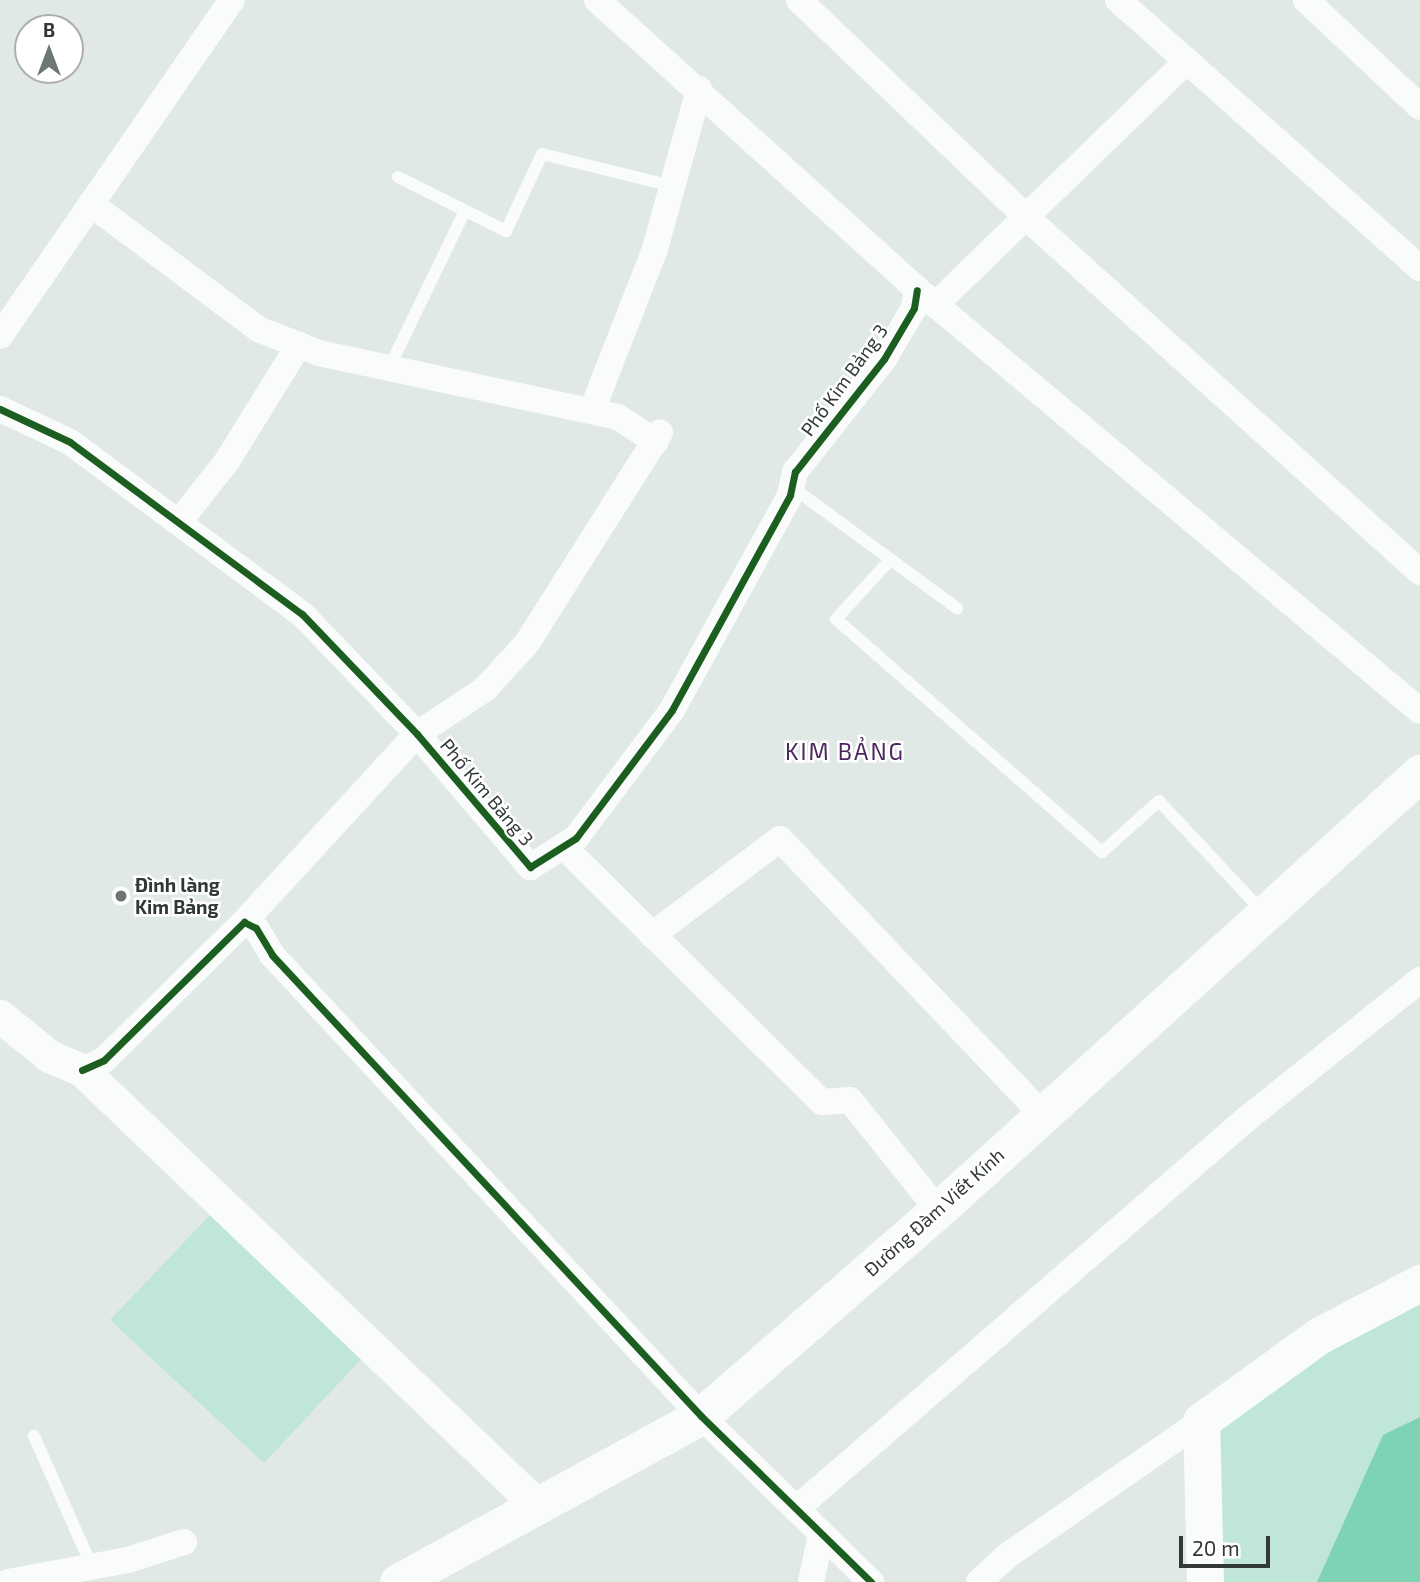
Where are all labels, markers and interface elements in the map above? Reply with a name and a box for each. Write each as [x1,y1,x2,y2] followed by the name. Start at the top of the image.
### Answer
[14,14,84,84] north arrow
[43,18,55,41] text: B
[796,320,892,440] street label: Phố Kim Bảng 3
[436,734,538,850] street label: Phố Kim Bảng 3
[786,737,904,765] district label: KIM BẢNG
[135,874,220,918] place label: Đình làng Kim Bảng
[113,888,129,904] marker: Đình làng Kim Bảng
[859,1143,1009,1281] street label: Đường Đàm Viết Kính
[1182,1522,1273,1566] scale bar
[1192,1535,1240,1560] text: 20 m

